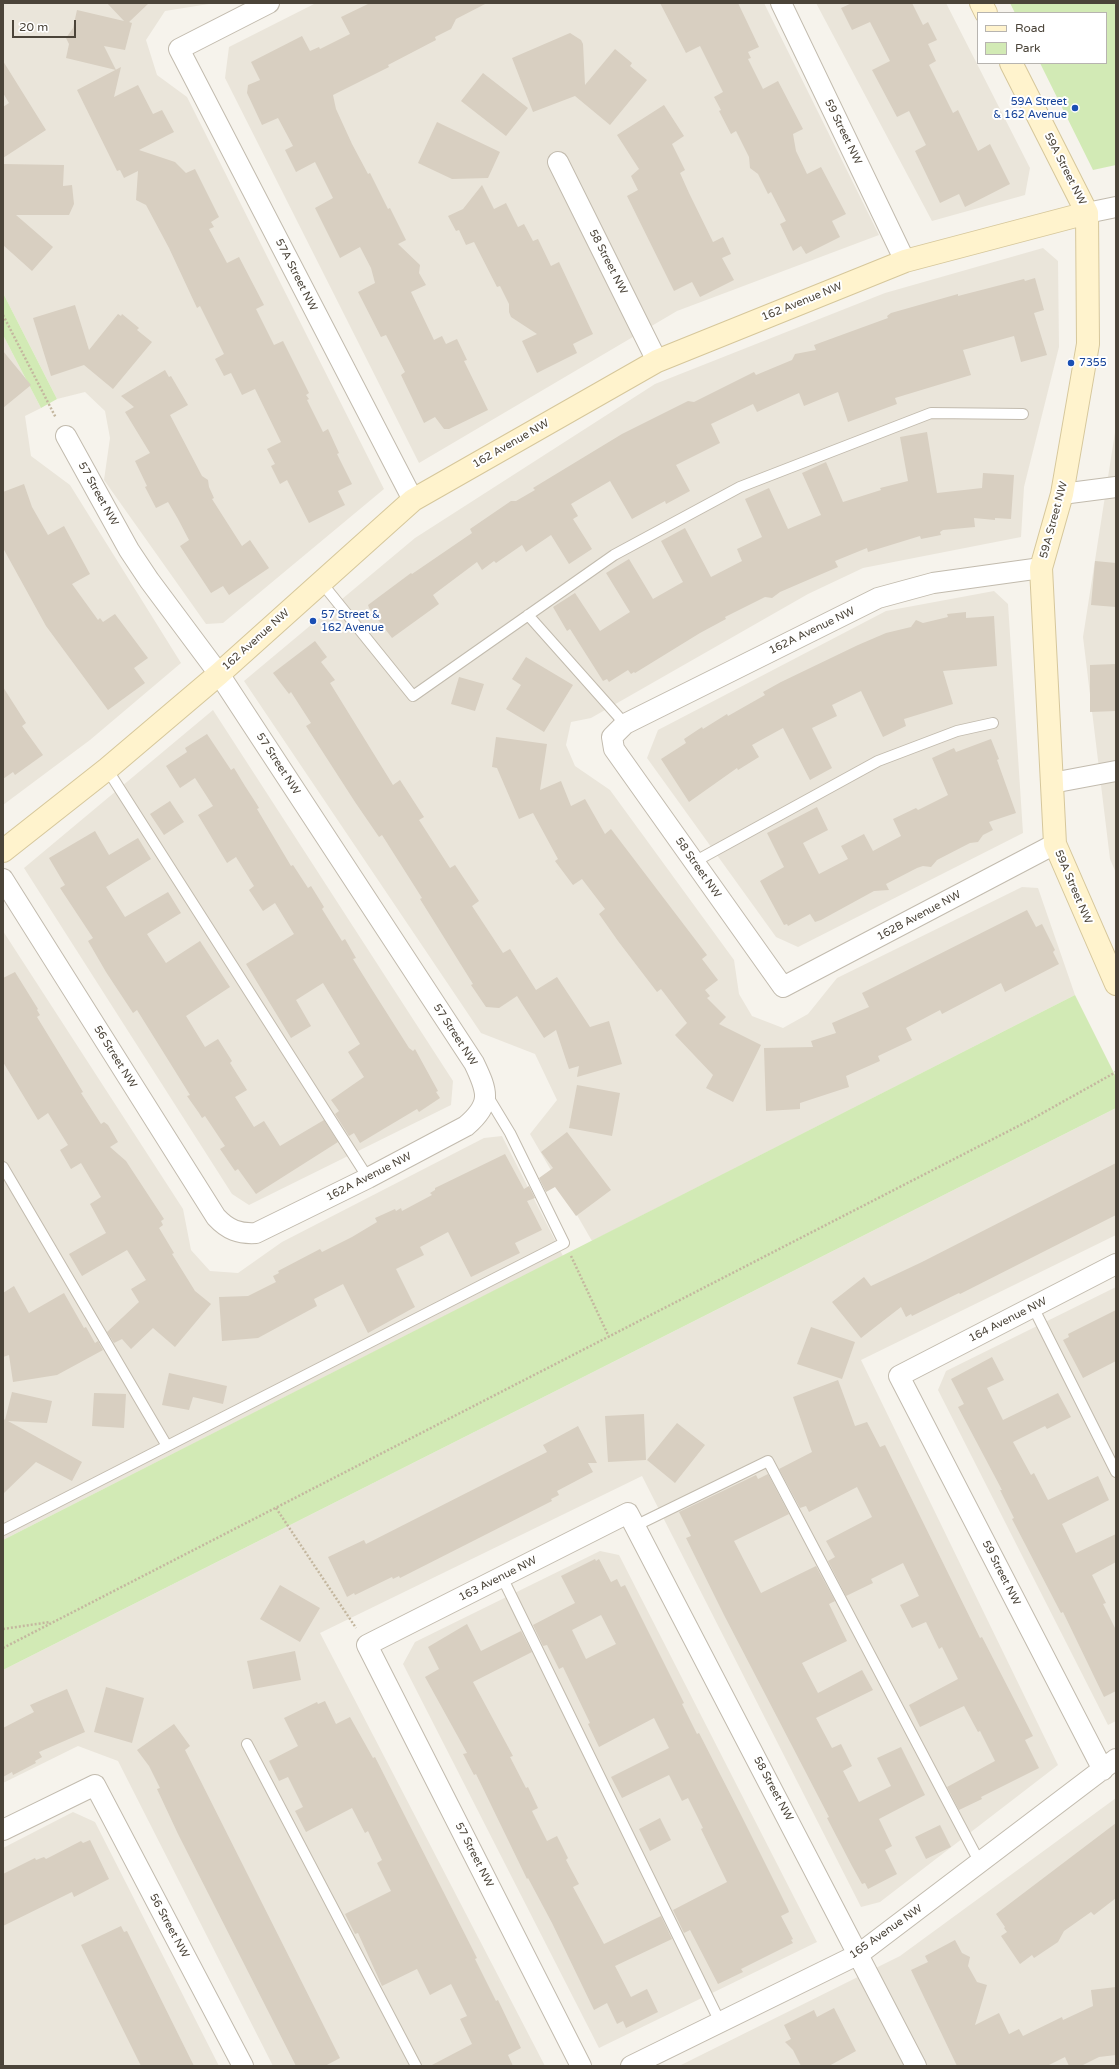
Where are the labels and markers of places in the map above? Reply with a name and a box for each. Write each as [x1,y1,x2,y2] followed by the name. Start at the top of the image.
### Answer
[993,95,1067,121] place label: 59A Street & 162 Avenue
[1070,103,1080,113] marker: 59A Street & 162 Avenue
[1079,356,1107,370] place label: 7355
[1066,358,1076,368] marker: 7355
[321,608,384,634] place label: 57 Street & 162 Avenue
[308,616,318,626] marker: 57 Street & 162 Avenue

